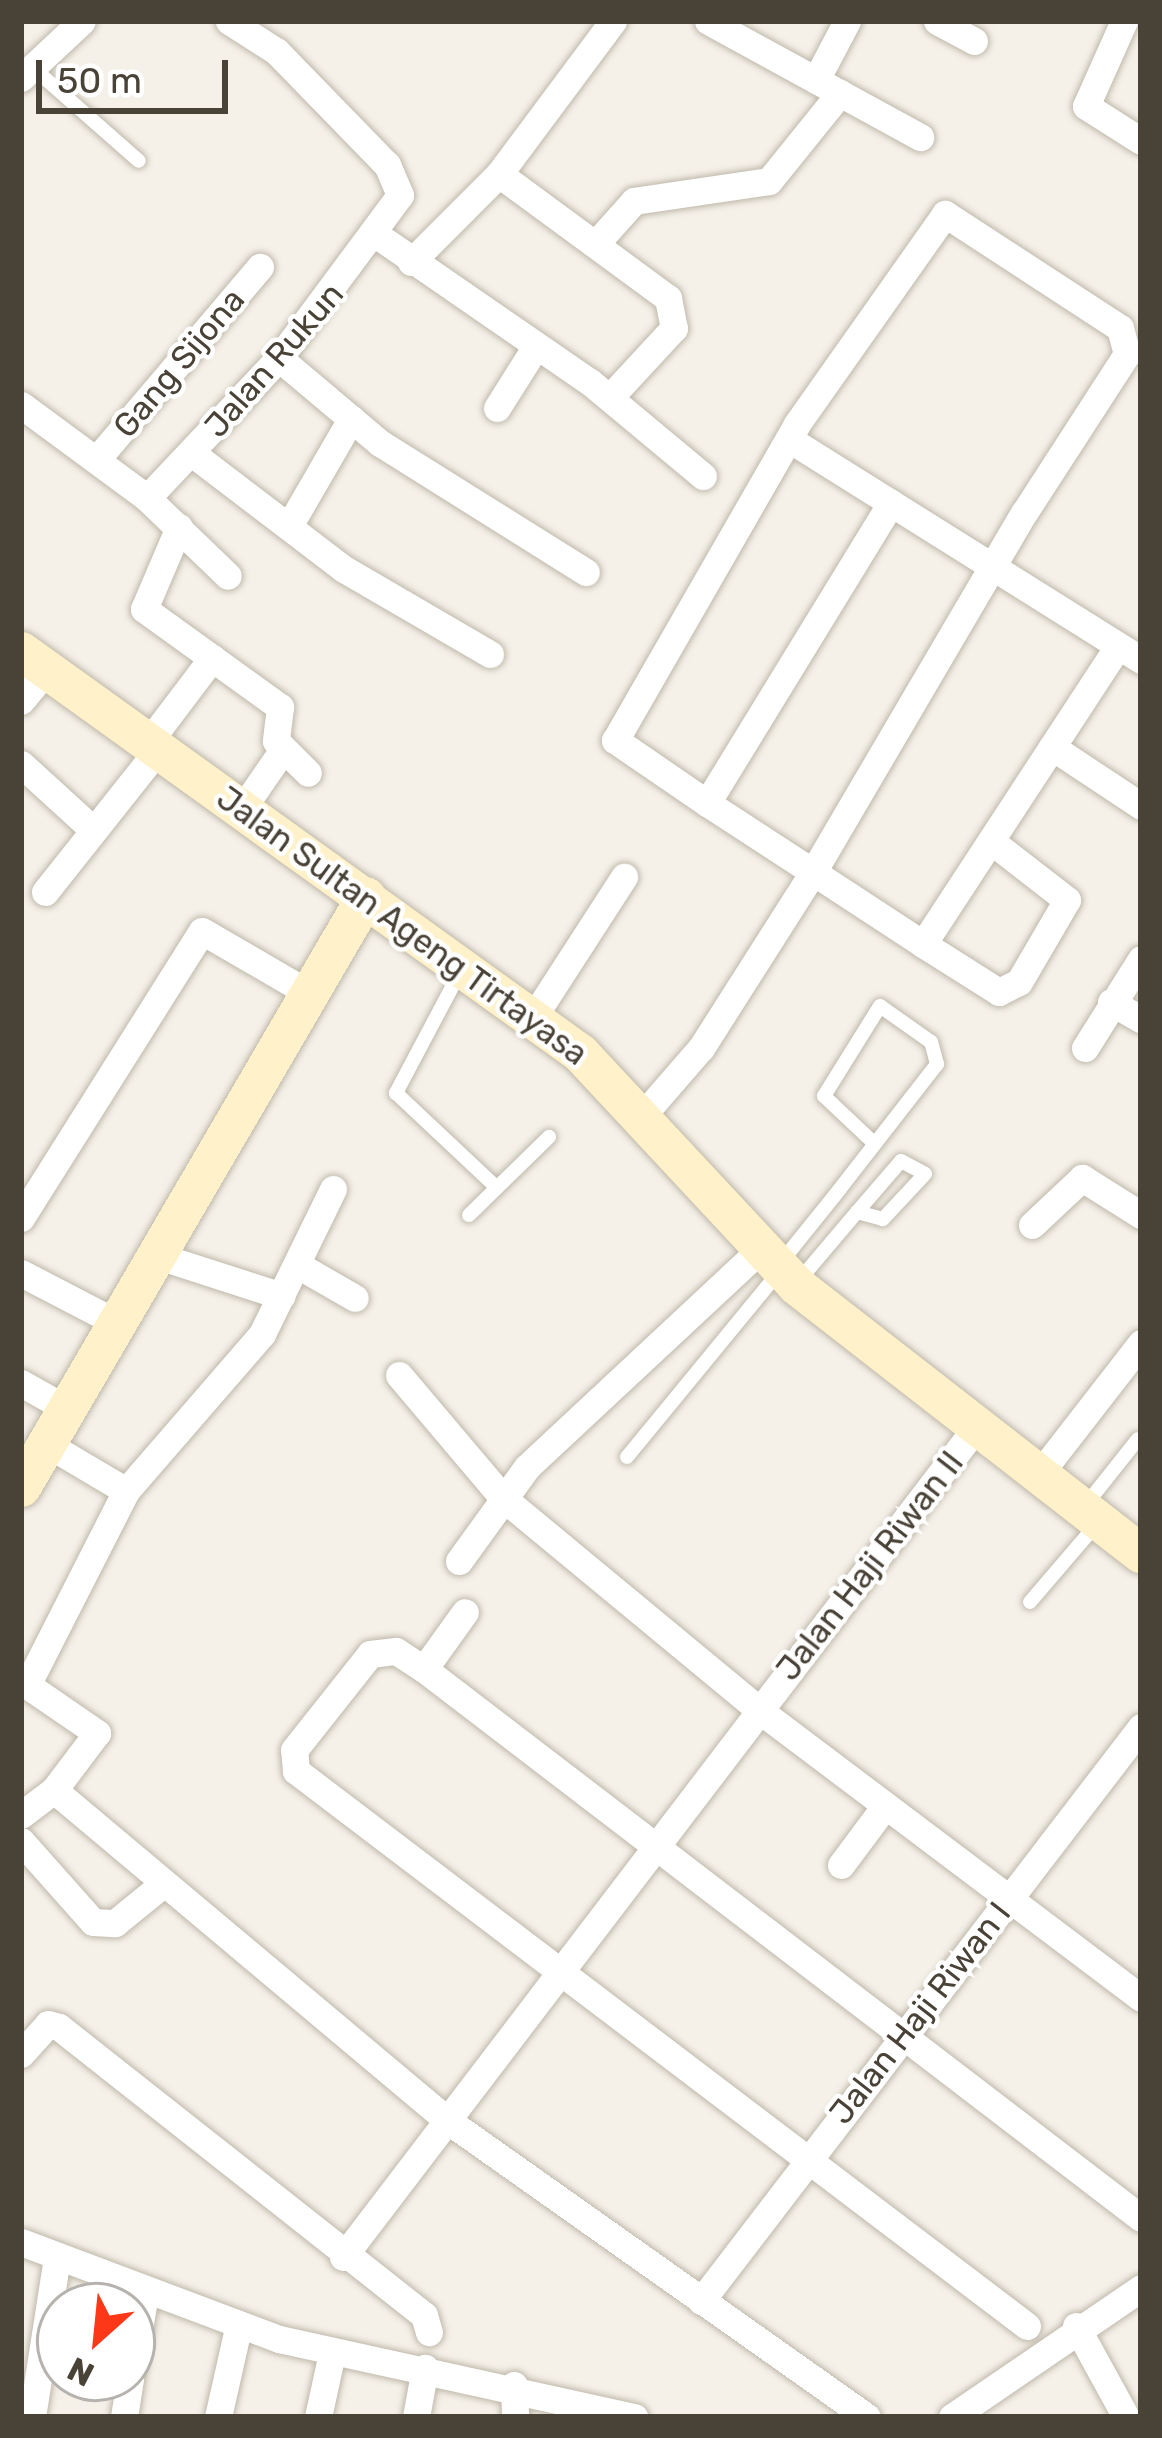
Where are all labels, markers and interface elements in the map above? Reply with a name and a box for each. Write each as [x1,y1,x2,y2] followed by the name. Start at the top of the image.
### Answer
[42,36,234,110] scale bar
[57,59,142,102] text: 50 m
[196,275,352,445] street label: Jalan Rukun
[105,280,253,446] street label: Gang Sijona
[208,778,596,1074] street label: Jalan Sultan Ageng Tirtayasa
[768,1444,972,1688] street label: Jalan Haji Riwan II
[821,1894,1019,2132] street label: Jalan Haji Riwan I
[36,2282,156,2402] north arrow
[61,2349,100,2395] text: N

